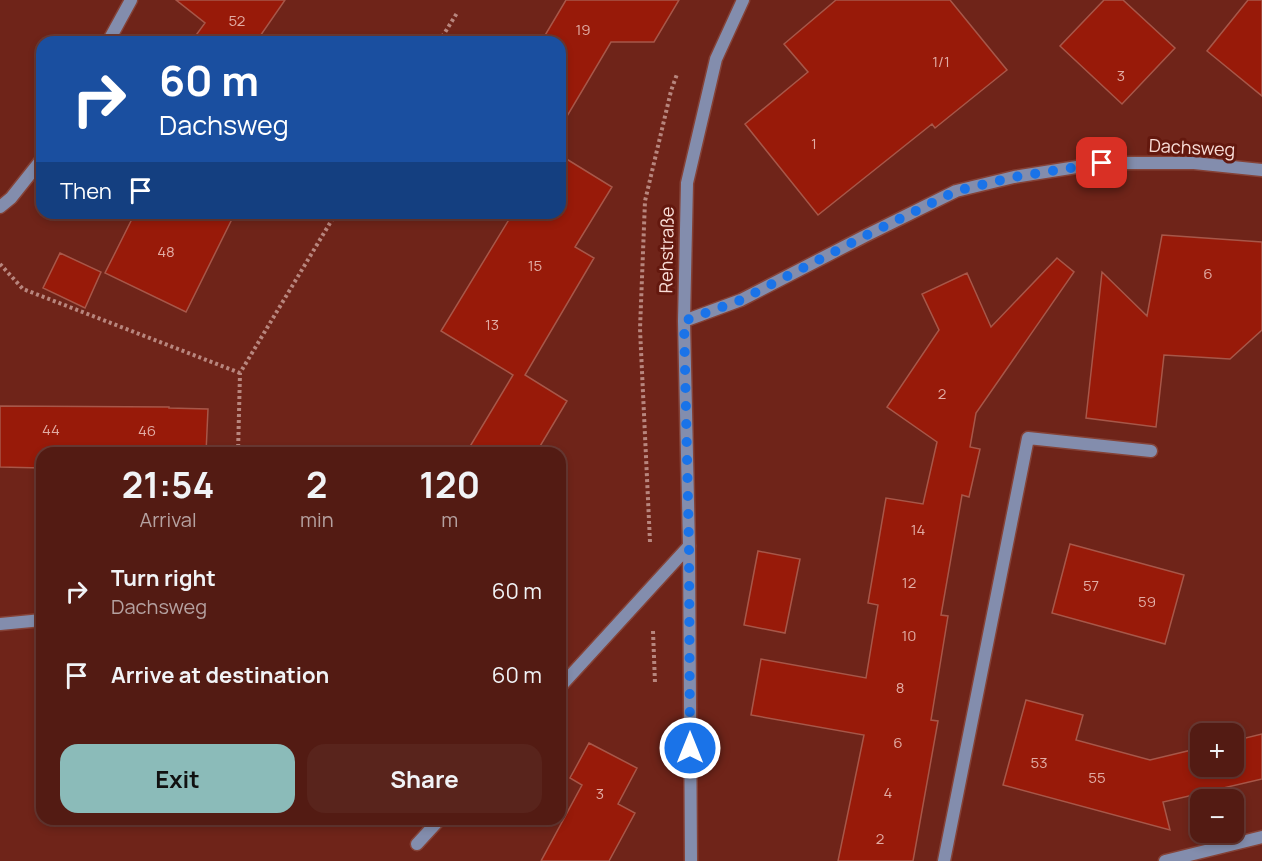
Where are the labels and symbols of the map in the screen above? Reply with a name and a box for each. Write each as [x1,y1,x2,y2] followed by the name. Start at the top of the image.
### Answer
[229,10,245,31] house number: 52
[575,19,591,40] house number: 19
[932,51,950,72] house number: 1/1
[1117,65,1125,86] house number: 3
[811,133,817,154] house number: 1
[1148,133,1236,161] street label: Dachsweg
[1076,137,1127,188] pin
[653,206,679,294] street label: Rehstraße
[157,241,175,262] house number: 48
[528,255,542,276] house number: 15
[1203,263,1213,284] house number: 6
[485,314,499,335] house number: 13
[938,383,946,404] house number: 2
[42,419,60,440] house number: 44
[138,420,156,441] house number: 46
[911,519,925,540] house number: 14
[902,572,916,593] house number: 12
[1083,575,1099,596] house number: 57
[1138,591,1156,612] house number: 59
[902,625,917,646] house number: 10
[896,677,904,698] house number: 8
[658,716,722,780] position arrow
[893,732,903,753] house number: 6
[1031,752,1047,773] house number: 53
[1088,767,1106,788] house number: 55
[884,782,893,803] house number: 4
[596,783,604,804] house number: 3
[876,828,884,849] house number: 2

